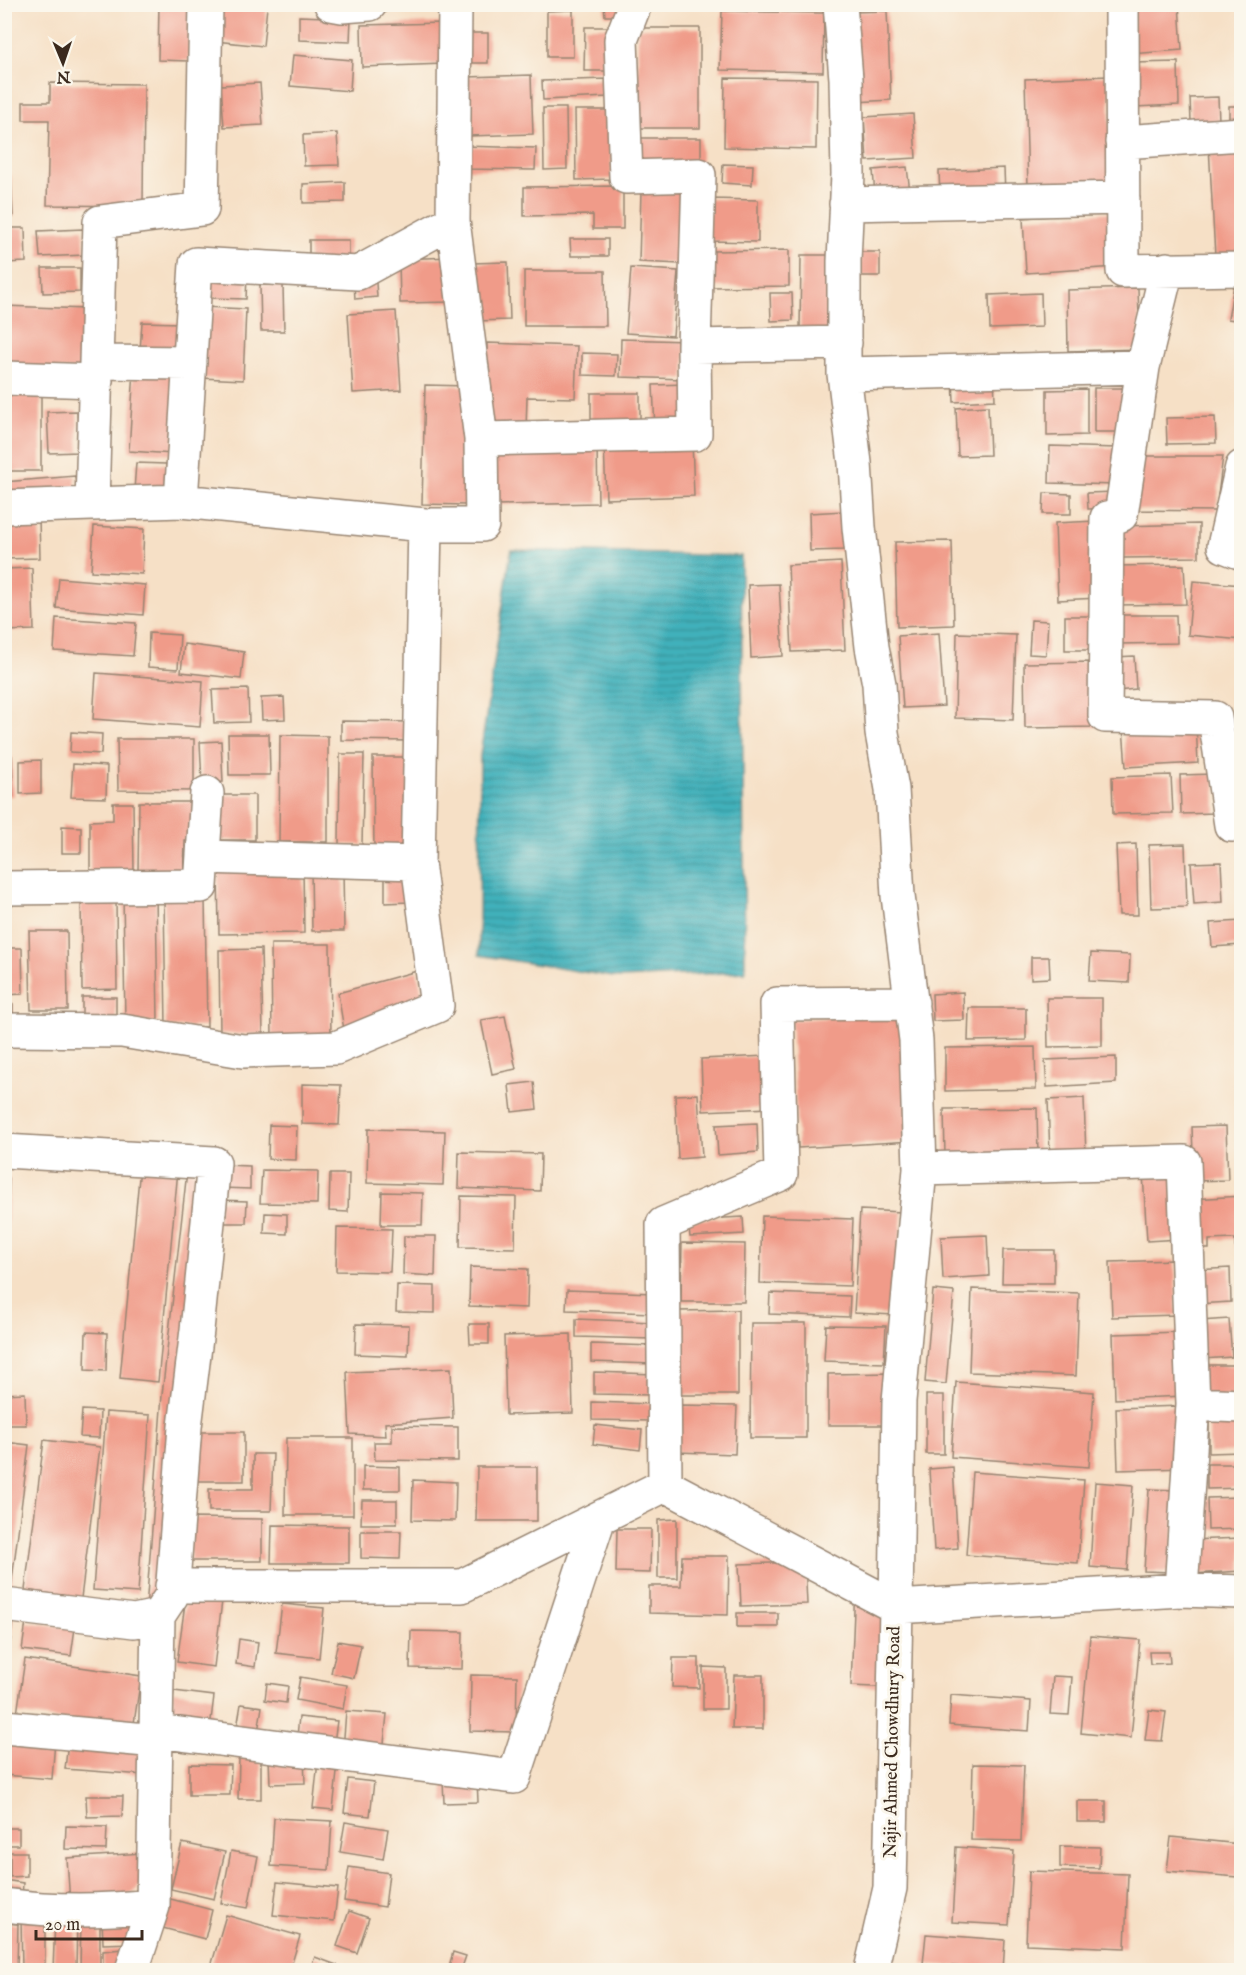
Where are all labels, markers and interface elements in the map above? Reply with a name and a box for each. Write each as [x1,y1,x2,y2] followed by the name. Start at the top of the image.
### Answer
[33,33,93,93] north arrow
[56,66,72,86] text: N
[879,1625,907,1858] street label: Najir Ahmed Chowdhury Road
[36,1903,142,1941] scale bar
[45,1914,80,1937] text: 20 m

